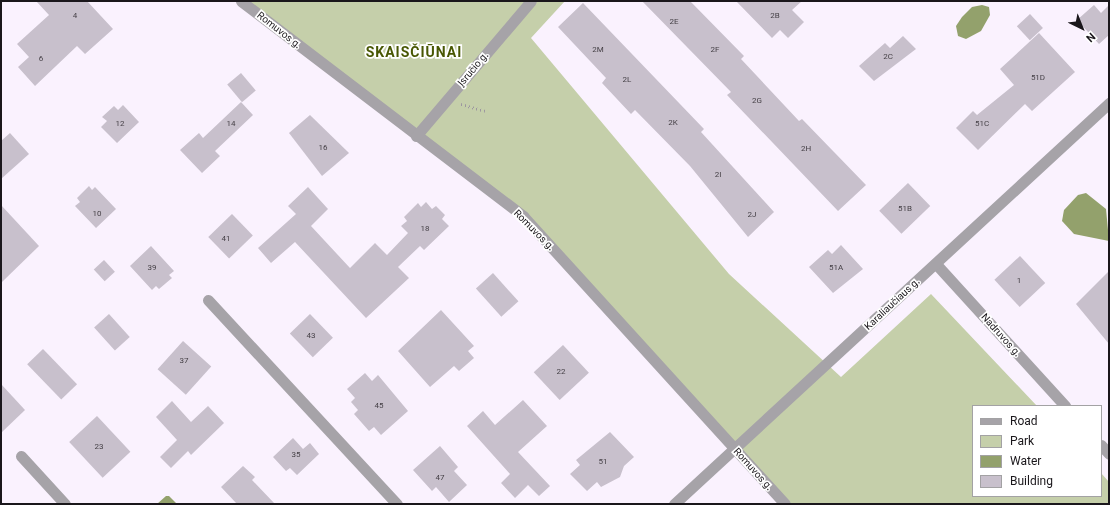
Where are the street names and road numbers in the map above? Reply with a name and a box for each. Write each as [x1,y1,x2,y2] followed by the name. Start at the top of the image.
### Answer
[255,9,303,51] street label: Romuvos g.
[455,49,491,89] street label: Įsručio g.
[511,207,557,253] street label: Romuvos g.
[862,276,922,332] street label: Karaliaučiaus g.
[979,311,1023,359] street label: Nadruvos g.
[731,445,775,493] street label: Romuvos g.

